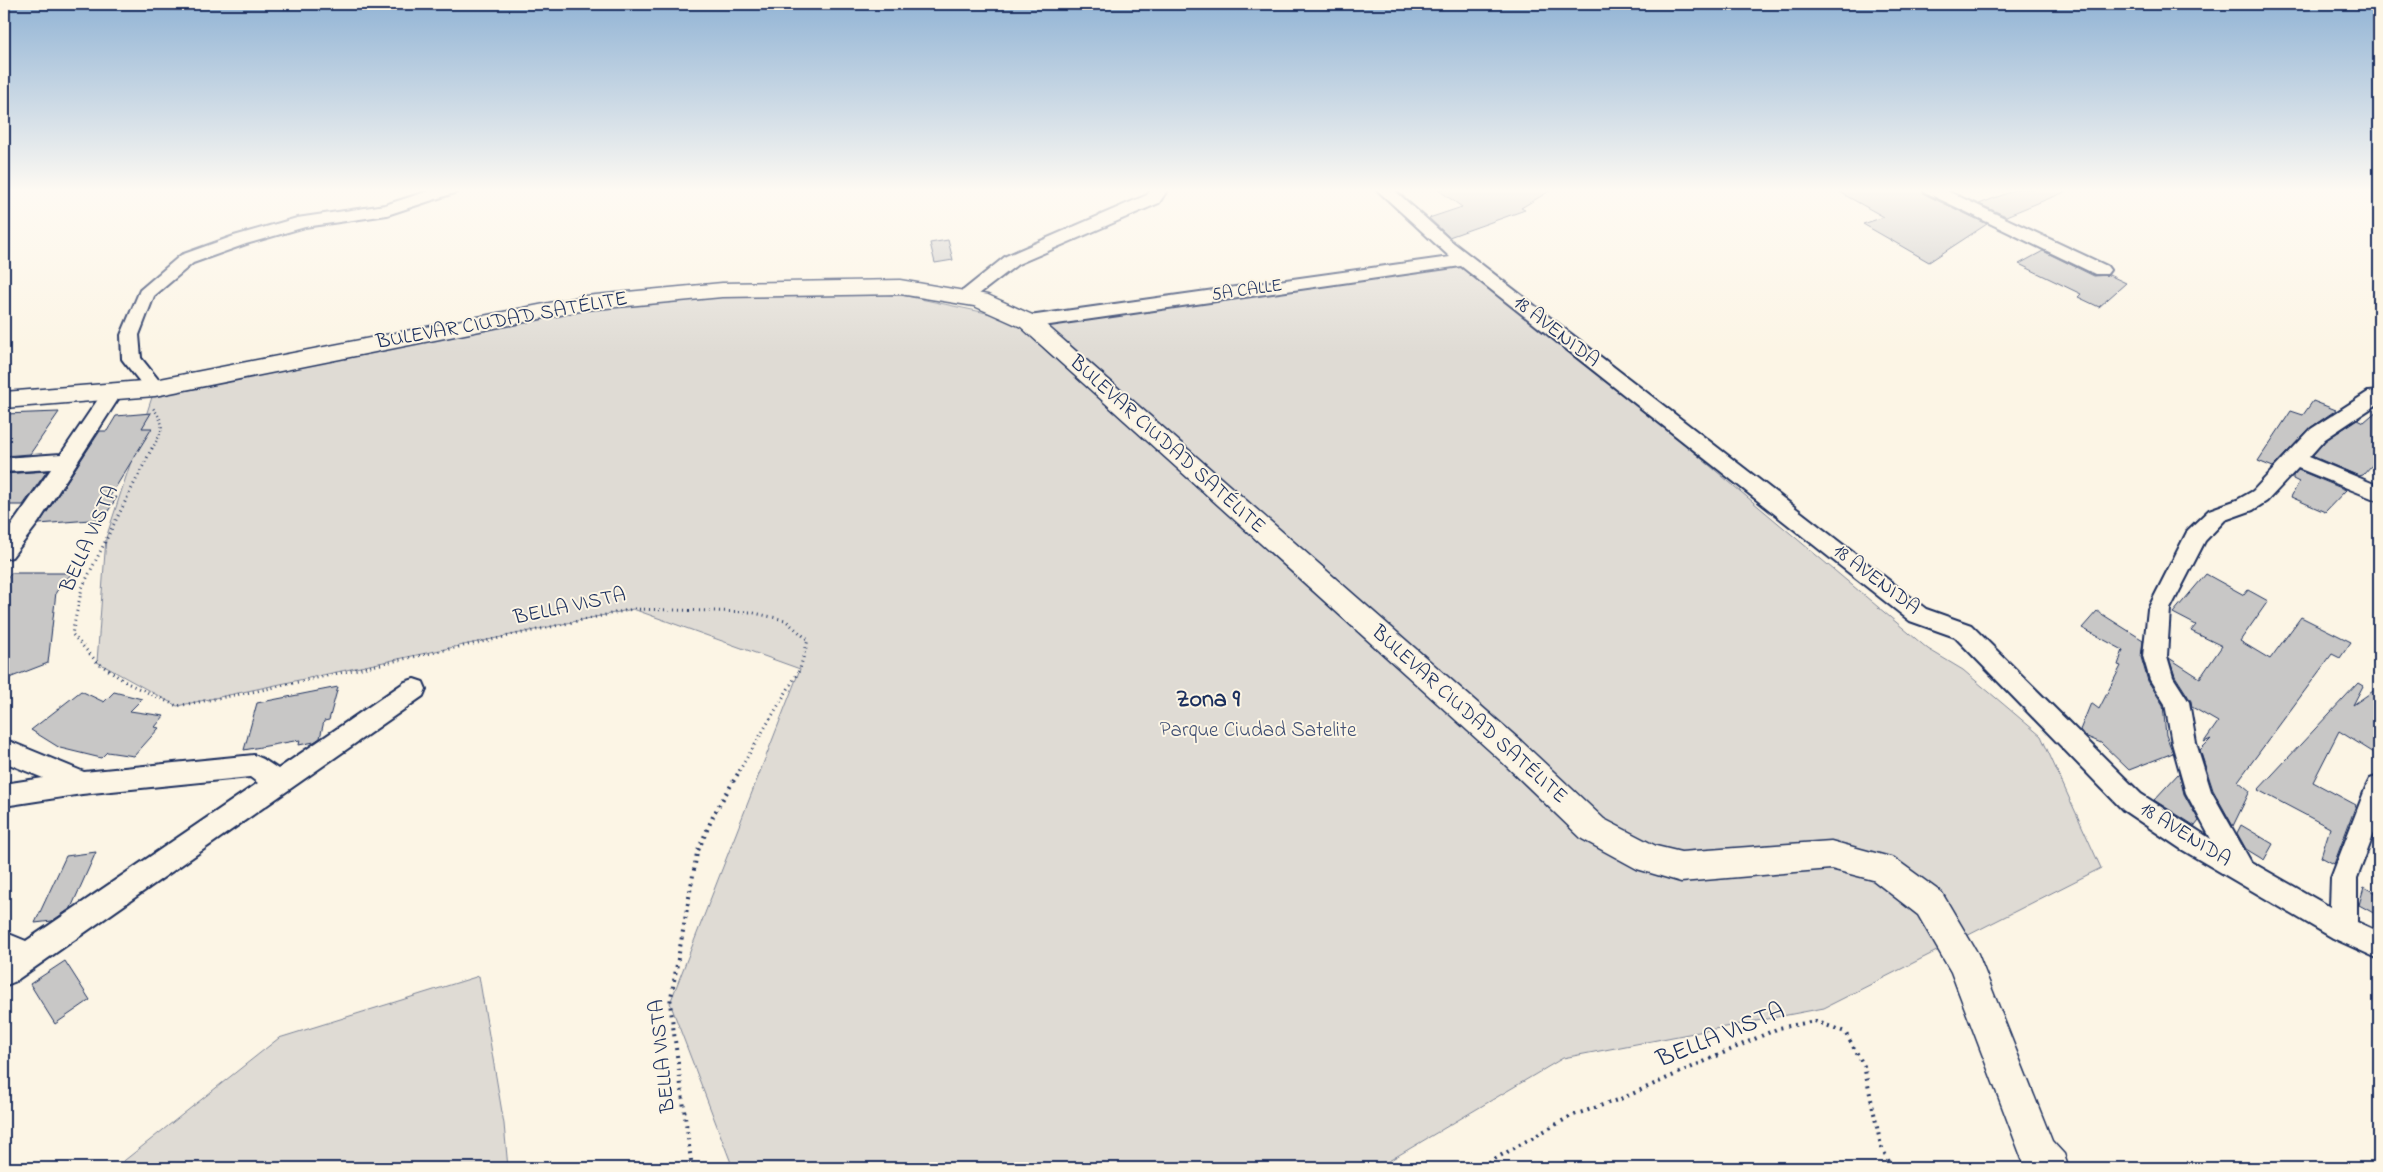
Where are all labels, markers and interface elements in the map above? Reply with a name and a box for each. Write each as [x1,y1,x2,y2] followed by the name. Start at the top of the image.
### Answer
[1210,273,1284,309] street label: 5A CALLE
[373,284,630,358] street label: BULEVAR CIUDAD SATÉLITE
[1506,289,1606,375] street label: 18 AVENIDA
[1061,348,1272,541] street label: BULEVAR CIUDAD SATÉLITE
[53,481,127,598] street label: BELLA VISTA
[1826,537,1926,623] street label: 18 AVENIDA
[510,580,629,634] street label: BELLA VISTA
[1363,618,1574,811] street label: BULEVAR CIUDAD SATÉLITE
[1176,683,1241,718] district label: Zona 9
[1160,716,1357,746] park label: Parque Ciudad Satelite
[2133,795,2237,875] street label: 18 AVENIDA
[1650,994,1791,1078] street label: BELLA VISTA
[642,998,684,1115] street label: BELLA VISTA

